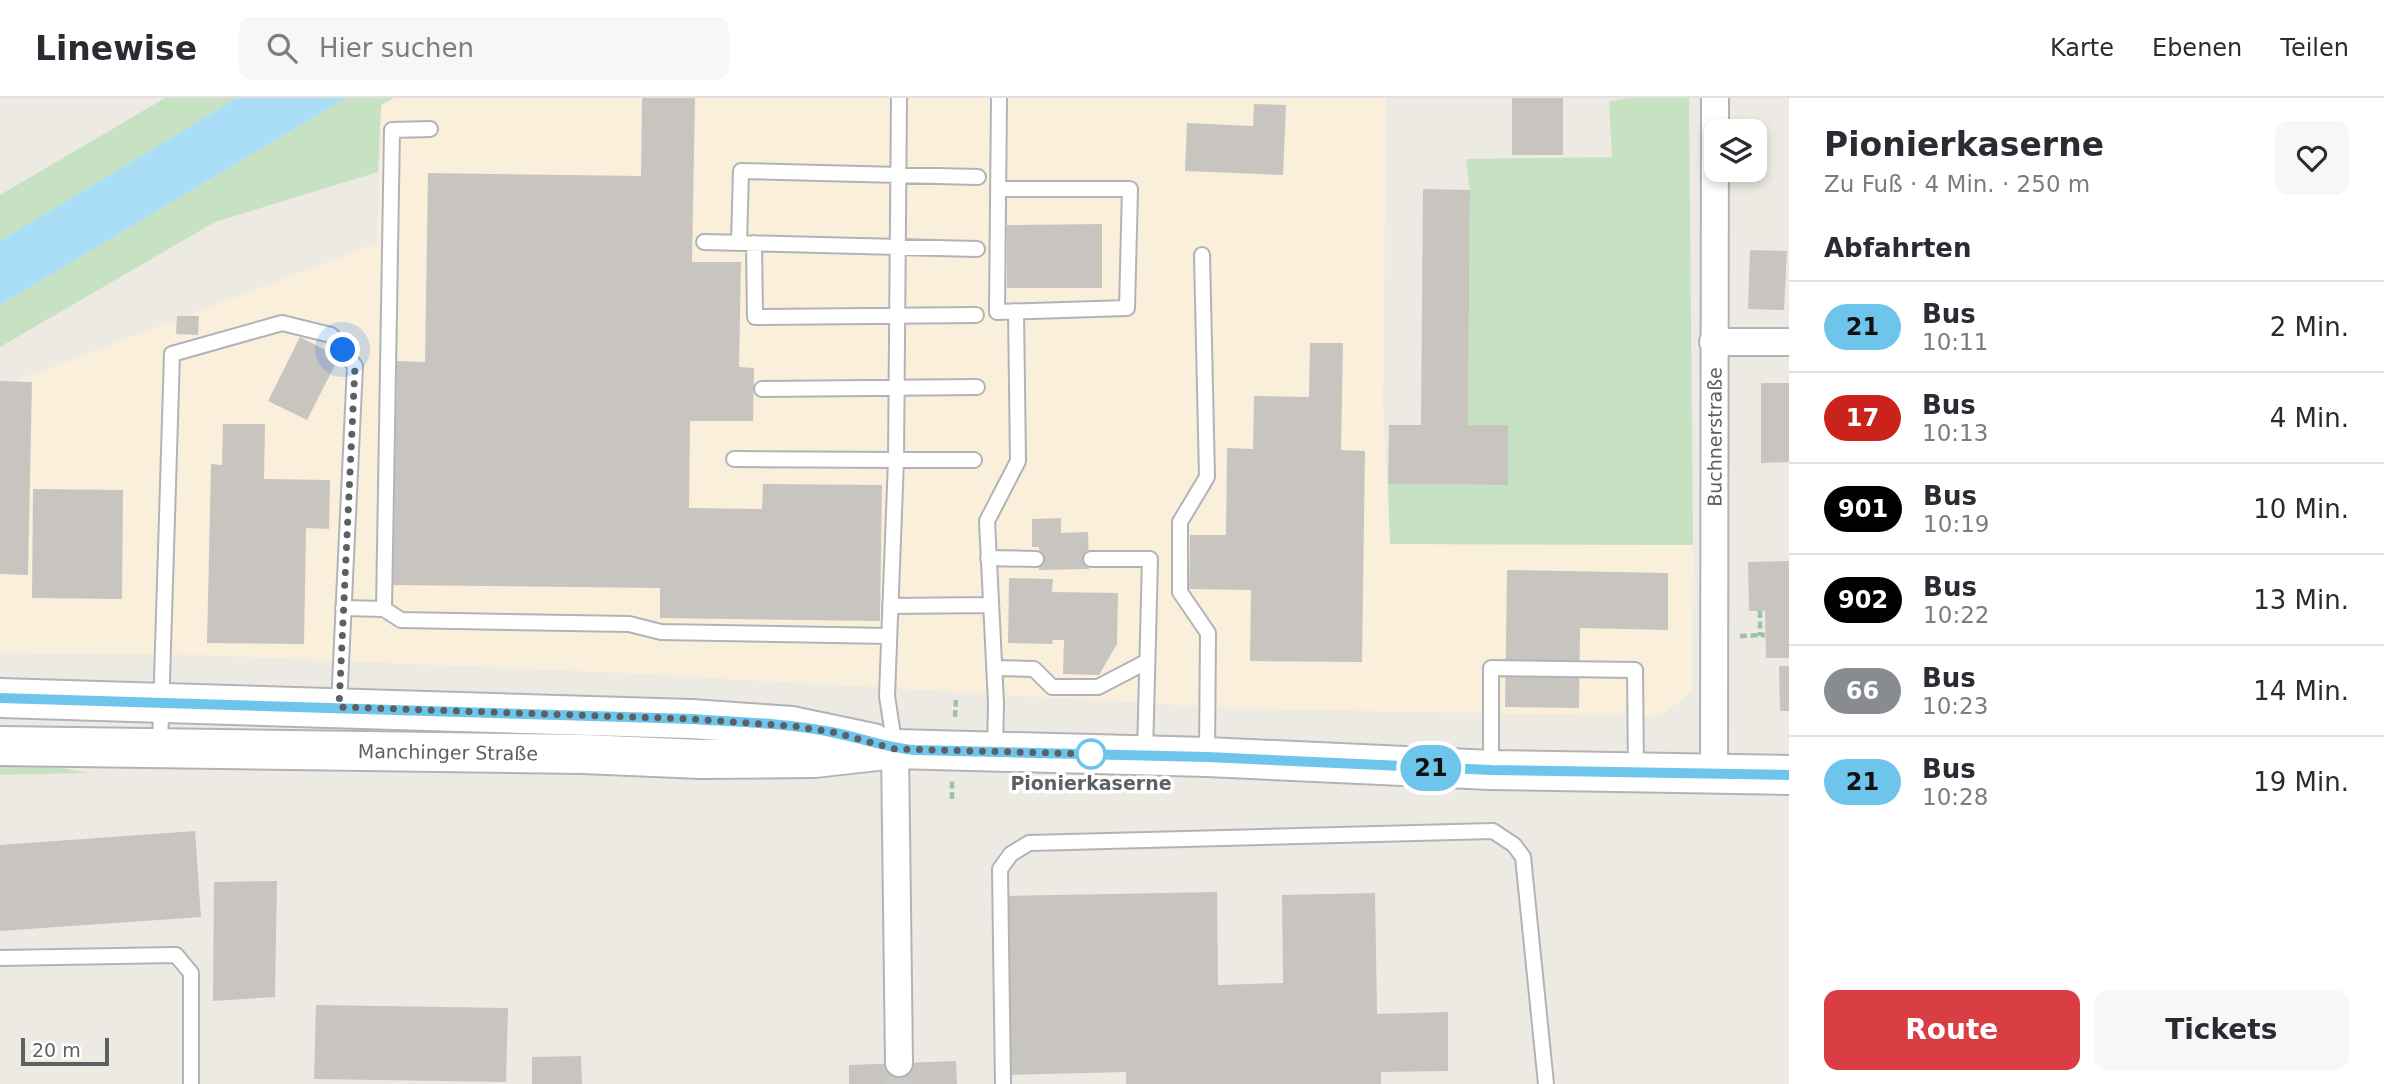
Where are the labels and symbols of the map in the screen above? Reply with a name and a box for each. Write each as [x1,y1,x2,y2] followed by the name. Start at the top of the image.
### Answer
[325,332,360,367] your location
[1703,367,1726,507] street label: Buchnerstraße
[1076,739,1106,769] marker: Pionierkaserne
[358,740,538,764] street label: Manchinger Straße
[1400,745,1462,791] line badge: 21
[1010,772,1172,794] place label: Pionierkaserne
[21,1035,108,1067] scale bar

